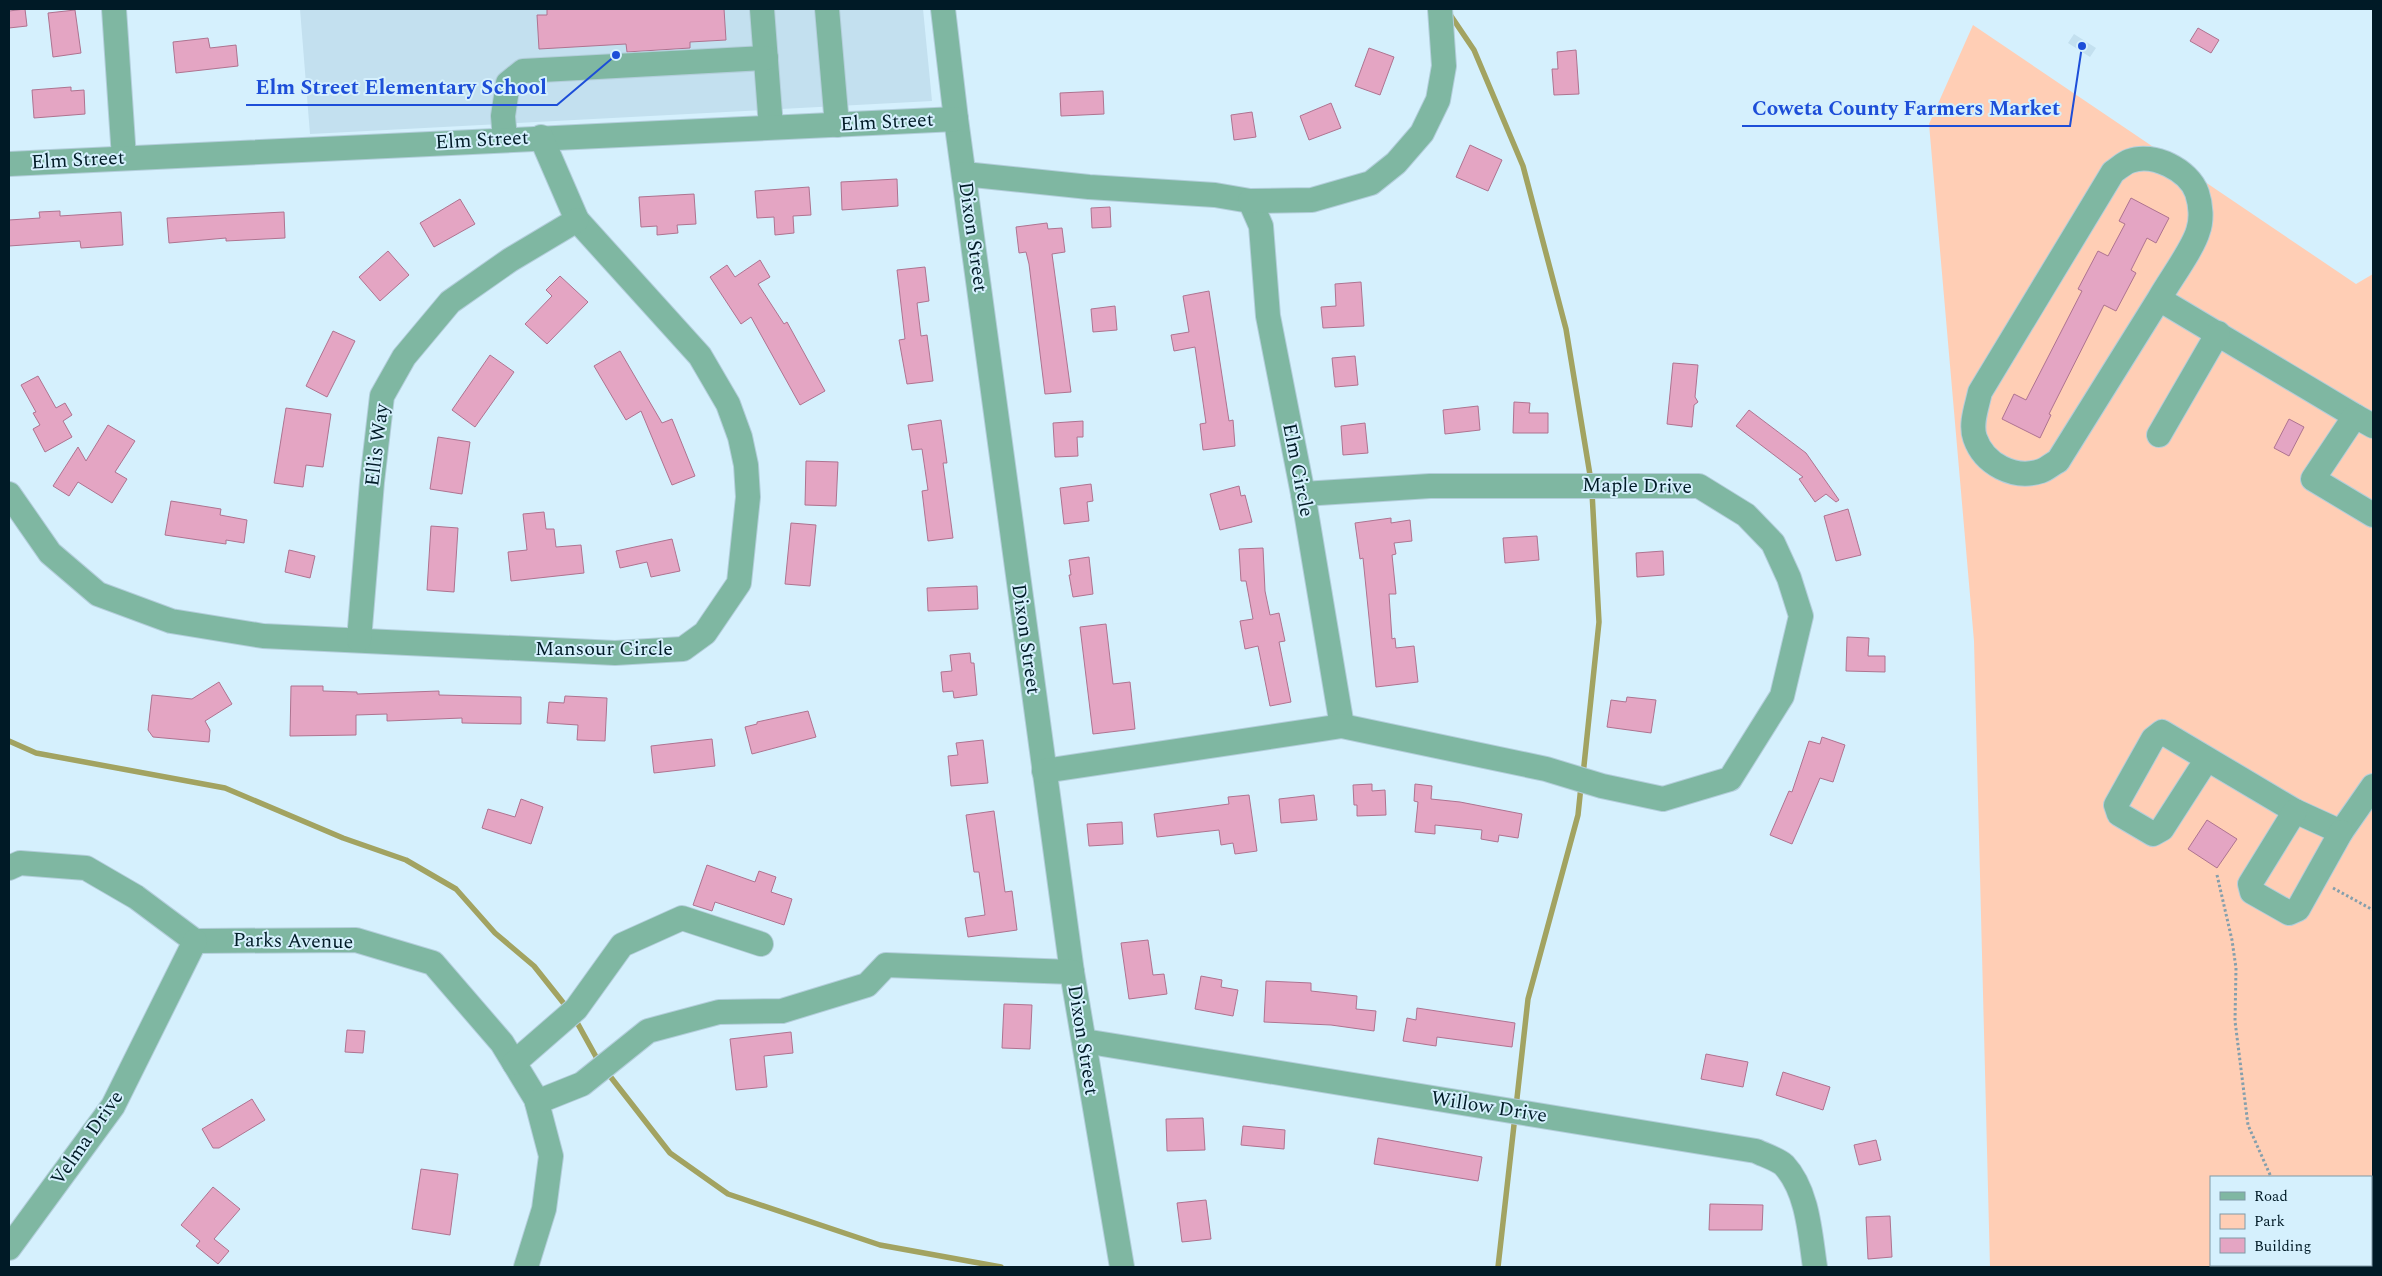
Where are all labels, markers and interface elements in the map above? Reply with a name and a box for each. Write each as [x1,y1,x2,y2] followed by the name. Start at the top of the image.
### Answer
[246,69,557,105] callout: Elm Street Elementary School
[255,72,547,104] text: Elm Street Elementary School
[1742,90,2070,126] callout: Coweta County Farmers Market
[1752,93,2060,125] text: Coweta County Farmers Market
[839,105,935,139] street label: Elm Street
[434,123,530,157] street label: Elm Street
[30,143,126,177] street label: Elm Street
[950,180,996,294] street label: Dixon Street
[357,400,397,488] street label: Ellis Way
[1274,421,1322,519] street label: Elm Circle
[1582,470,1692,502] street label: Maple Drive
[1003,582,1049,696] street label: Dixon Street
[535,634,673,664] street label: Mansour Circle
[232,925,354,957] street label: Parks Avenue
[1059,983,1107,1097] street label: Dixon Street
[1429,1083,1549,1131] street label: Willow Drive
[43,1084,131,1192] street label: Velma Drive
[2210,1176,2372,1266] legend
[2254,1185,2288,1208] text: Road
[2254,1210,2285,1233] text: Park
[2254,1235,2311,1258] text: Building

